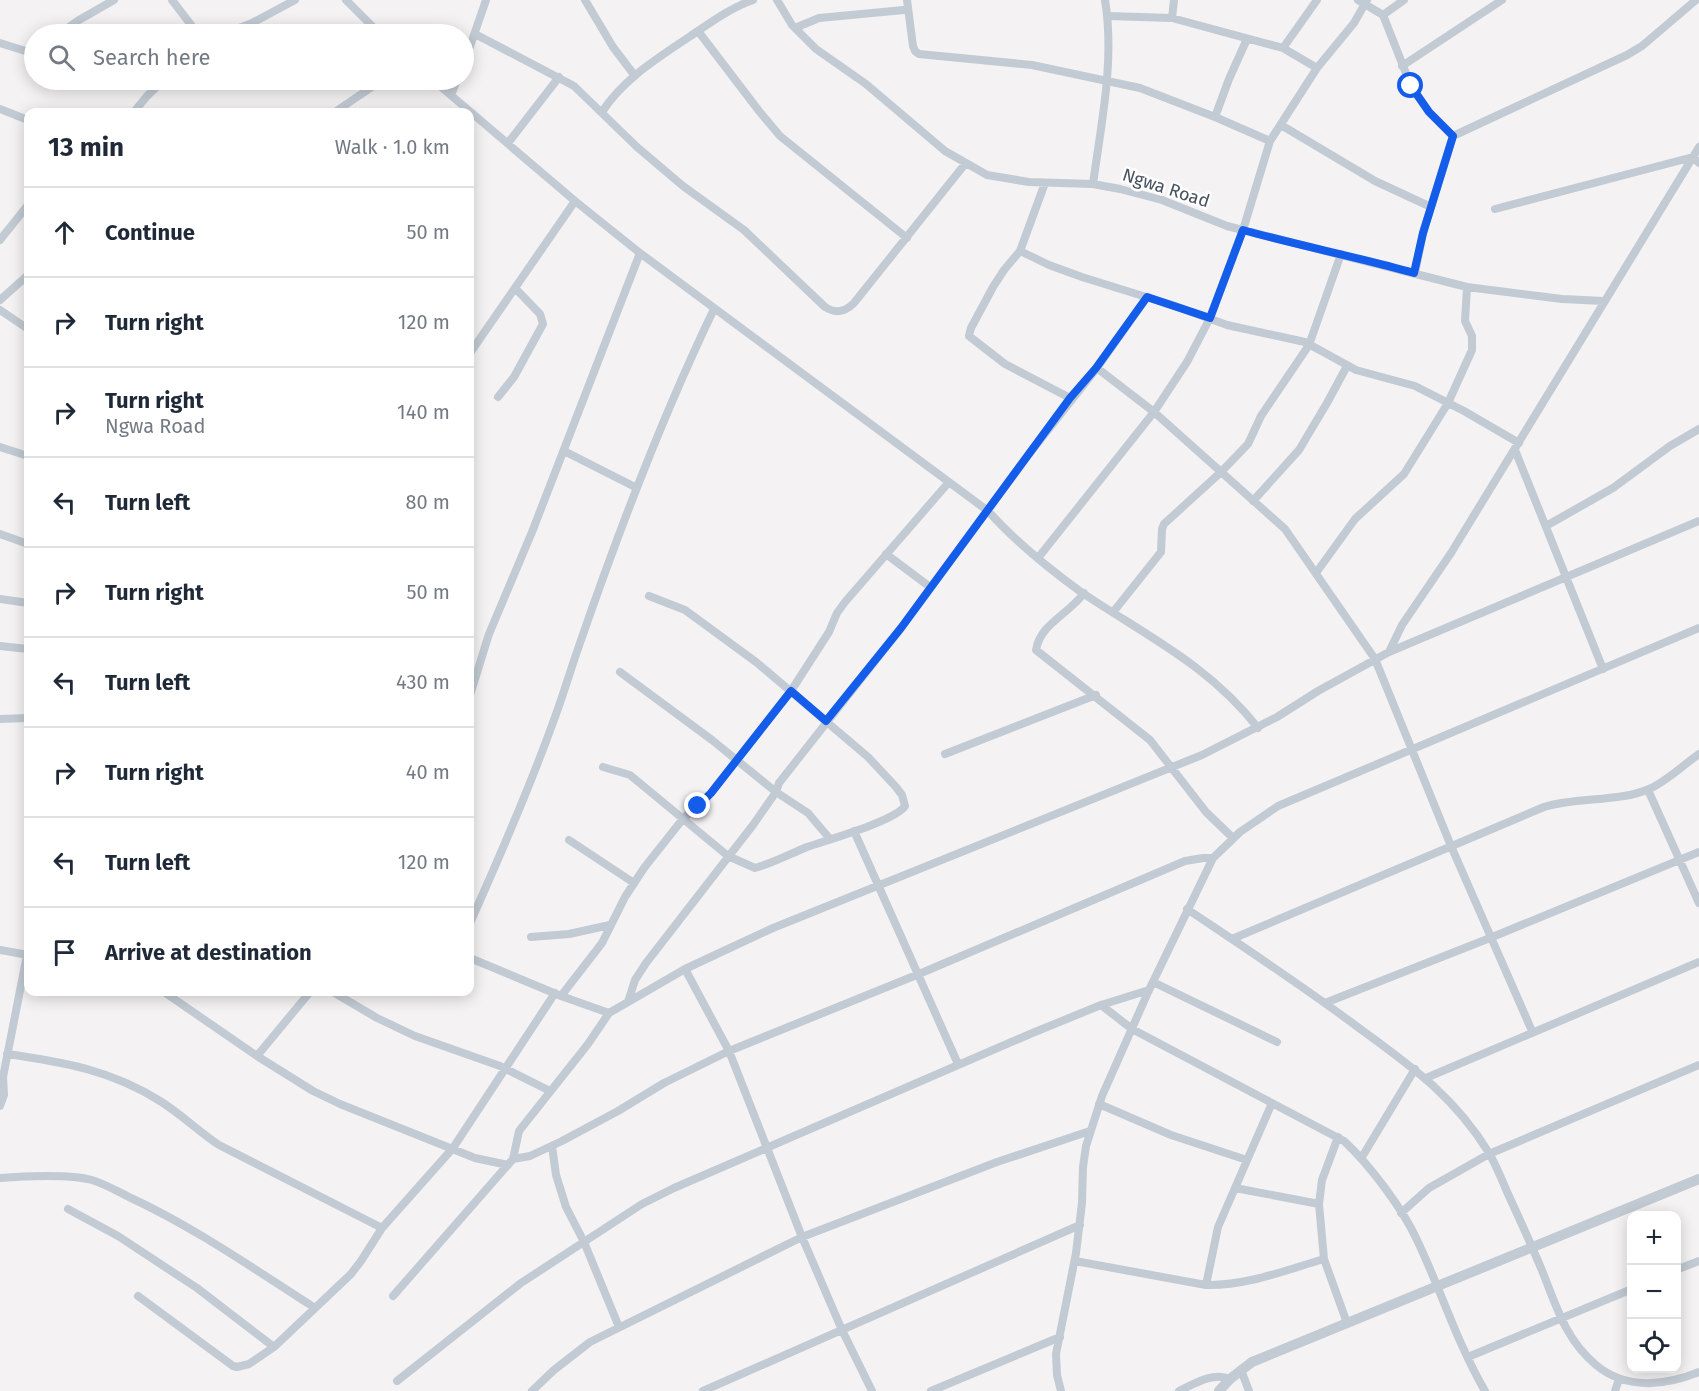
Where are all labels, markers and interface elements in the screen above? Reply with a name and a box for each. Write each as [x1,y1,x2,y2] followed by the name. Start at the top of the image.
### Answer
[24,24,474,90] search box
[45,41,78,74] icon: search
[93,44,211,71] text: Search here
[1397,72,1423,98] route start
[48,132,124,163] text: 13 min
[335,135,450,159] text: Walk · 1.0 km
[1120,164,1212,212] street label: Ngwa Road
[48,216,81,249] icon: ahead
[105,219,195,246] text: Continue
[406,220,450,244] text: 50 m
[48,306,81,339] icon: right
[105,309,204,336] text: Turn right
[398,310,450,334] text: 120 m
[105,387,204,414] text: Turn right
[48,396,81,429] icon: right
[397,400,450,424] text: 140 m
[105,414,205,438] text: Ngwa Road
[48,486,81,519] icon: left
[105,489,190,516] text: Turn left
[405,490,450,514] text: 80 m
[48,576,81,609] icon: right
[105,579,204,606] text: Turn right
[406,580,450,604] text: 50 m
[48,666,81,699] icon: left
[105,669,190,696] text: Turn left
[396,670,450,694] text: 430 m
[48,756,81,789] icon: right
[105,759,204,786] text: Turn right
[406,760,450,784] text: 40 m
[684,792,710,818] route end
[48,846,81,879] icon: left
[105,849,190,876] text: Turn left
[398,850,450,874] text: 120 m
[48,936,81,969] icon: arrive
[105,939,312,966] text: Arrive at destination
[1627,1211,1681,1373] map controls
[1627,1211,1681,1265] button: +
[1627,1265,1681,1319] button: −
[1627,1319,1681,1373] button: locate

